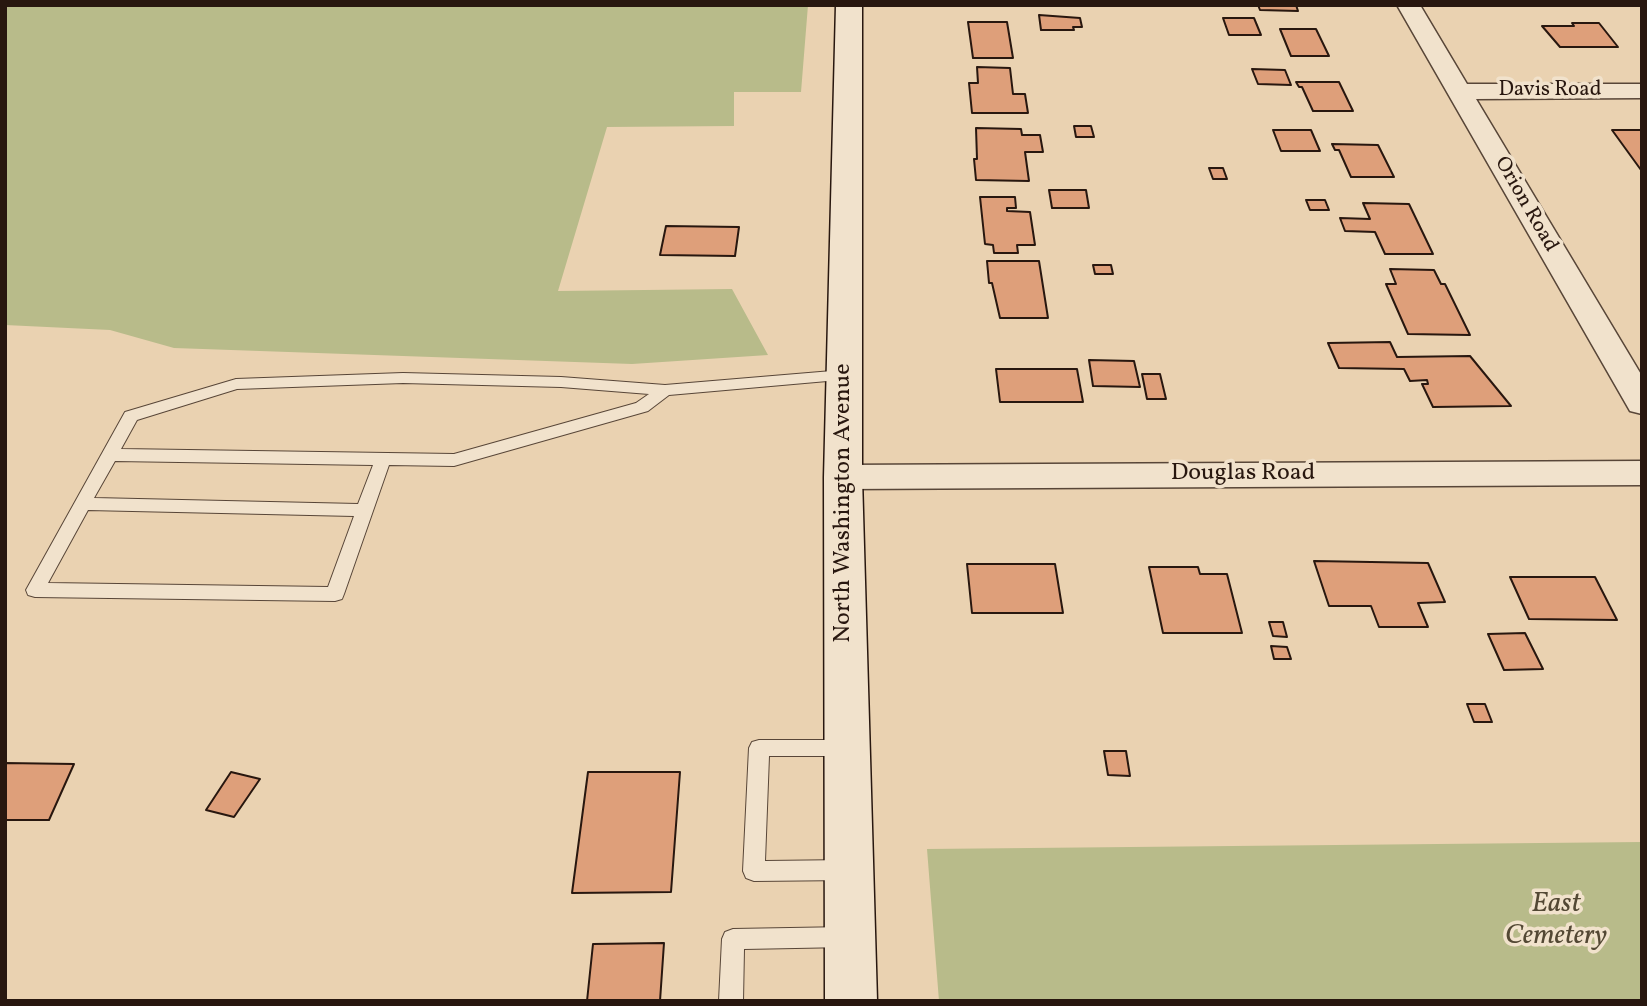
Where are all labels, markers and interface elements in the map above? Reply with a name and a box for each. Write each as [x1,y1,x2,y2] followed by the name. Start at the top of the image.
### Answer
[1498,78,1602,104] street label: Davis Road
[1488,153,1562,257] street label: Orion Road
[831,363,859,643] street label: North Washington Avenue
[1171,461,1315,489] street label: Douglas Road
[1505,889,1607,955] park label: East Cemetery

